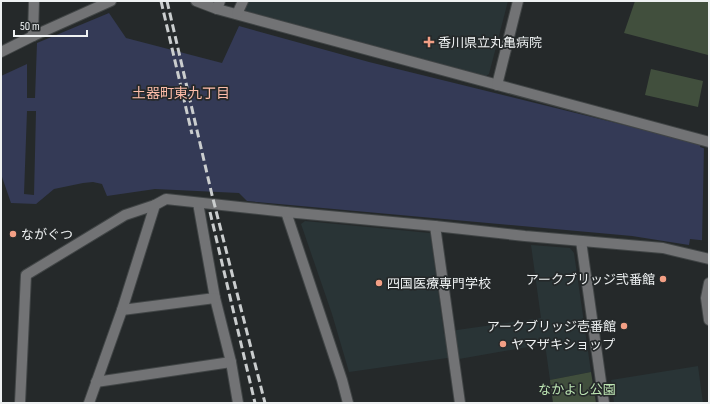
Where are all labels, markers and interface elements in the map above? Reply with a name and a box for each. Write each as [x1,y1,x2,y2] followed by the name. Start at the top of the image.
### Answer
[14,12,87,38] scale bar
[20,19,40,34] text: 50 m
[438,35,542,51] place label: 香川県立丸亀病院
[423,36,435,48] marker: 香川県立丸亀病院
[132,85,230,102] district label: 土器町東九丁目
[21,227,73,243] place label: ながぐつ
[8,229,18,239] marker: ながぐつ
[526,272,655,288] place label: アークブリッジ弐番館
[658,274,668,284] marker: アークブリッジ弐番館
[387,276,491,292] place label: 四国医療専門学校
[374,278,384,288] marker: 四国医療専門学校
[487,319,616,335] place label: アークブリッジ壱番館
[619,321,629,331] marker: アークブリッジ壱番館
[511,337,615,353] place label: ヤマザキショップ
[498,339,508,349] marker: ヤマザキショップ
[538,382,616,398] park label: なかよし公園

